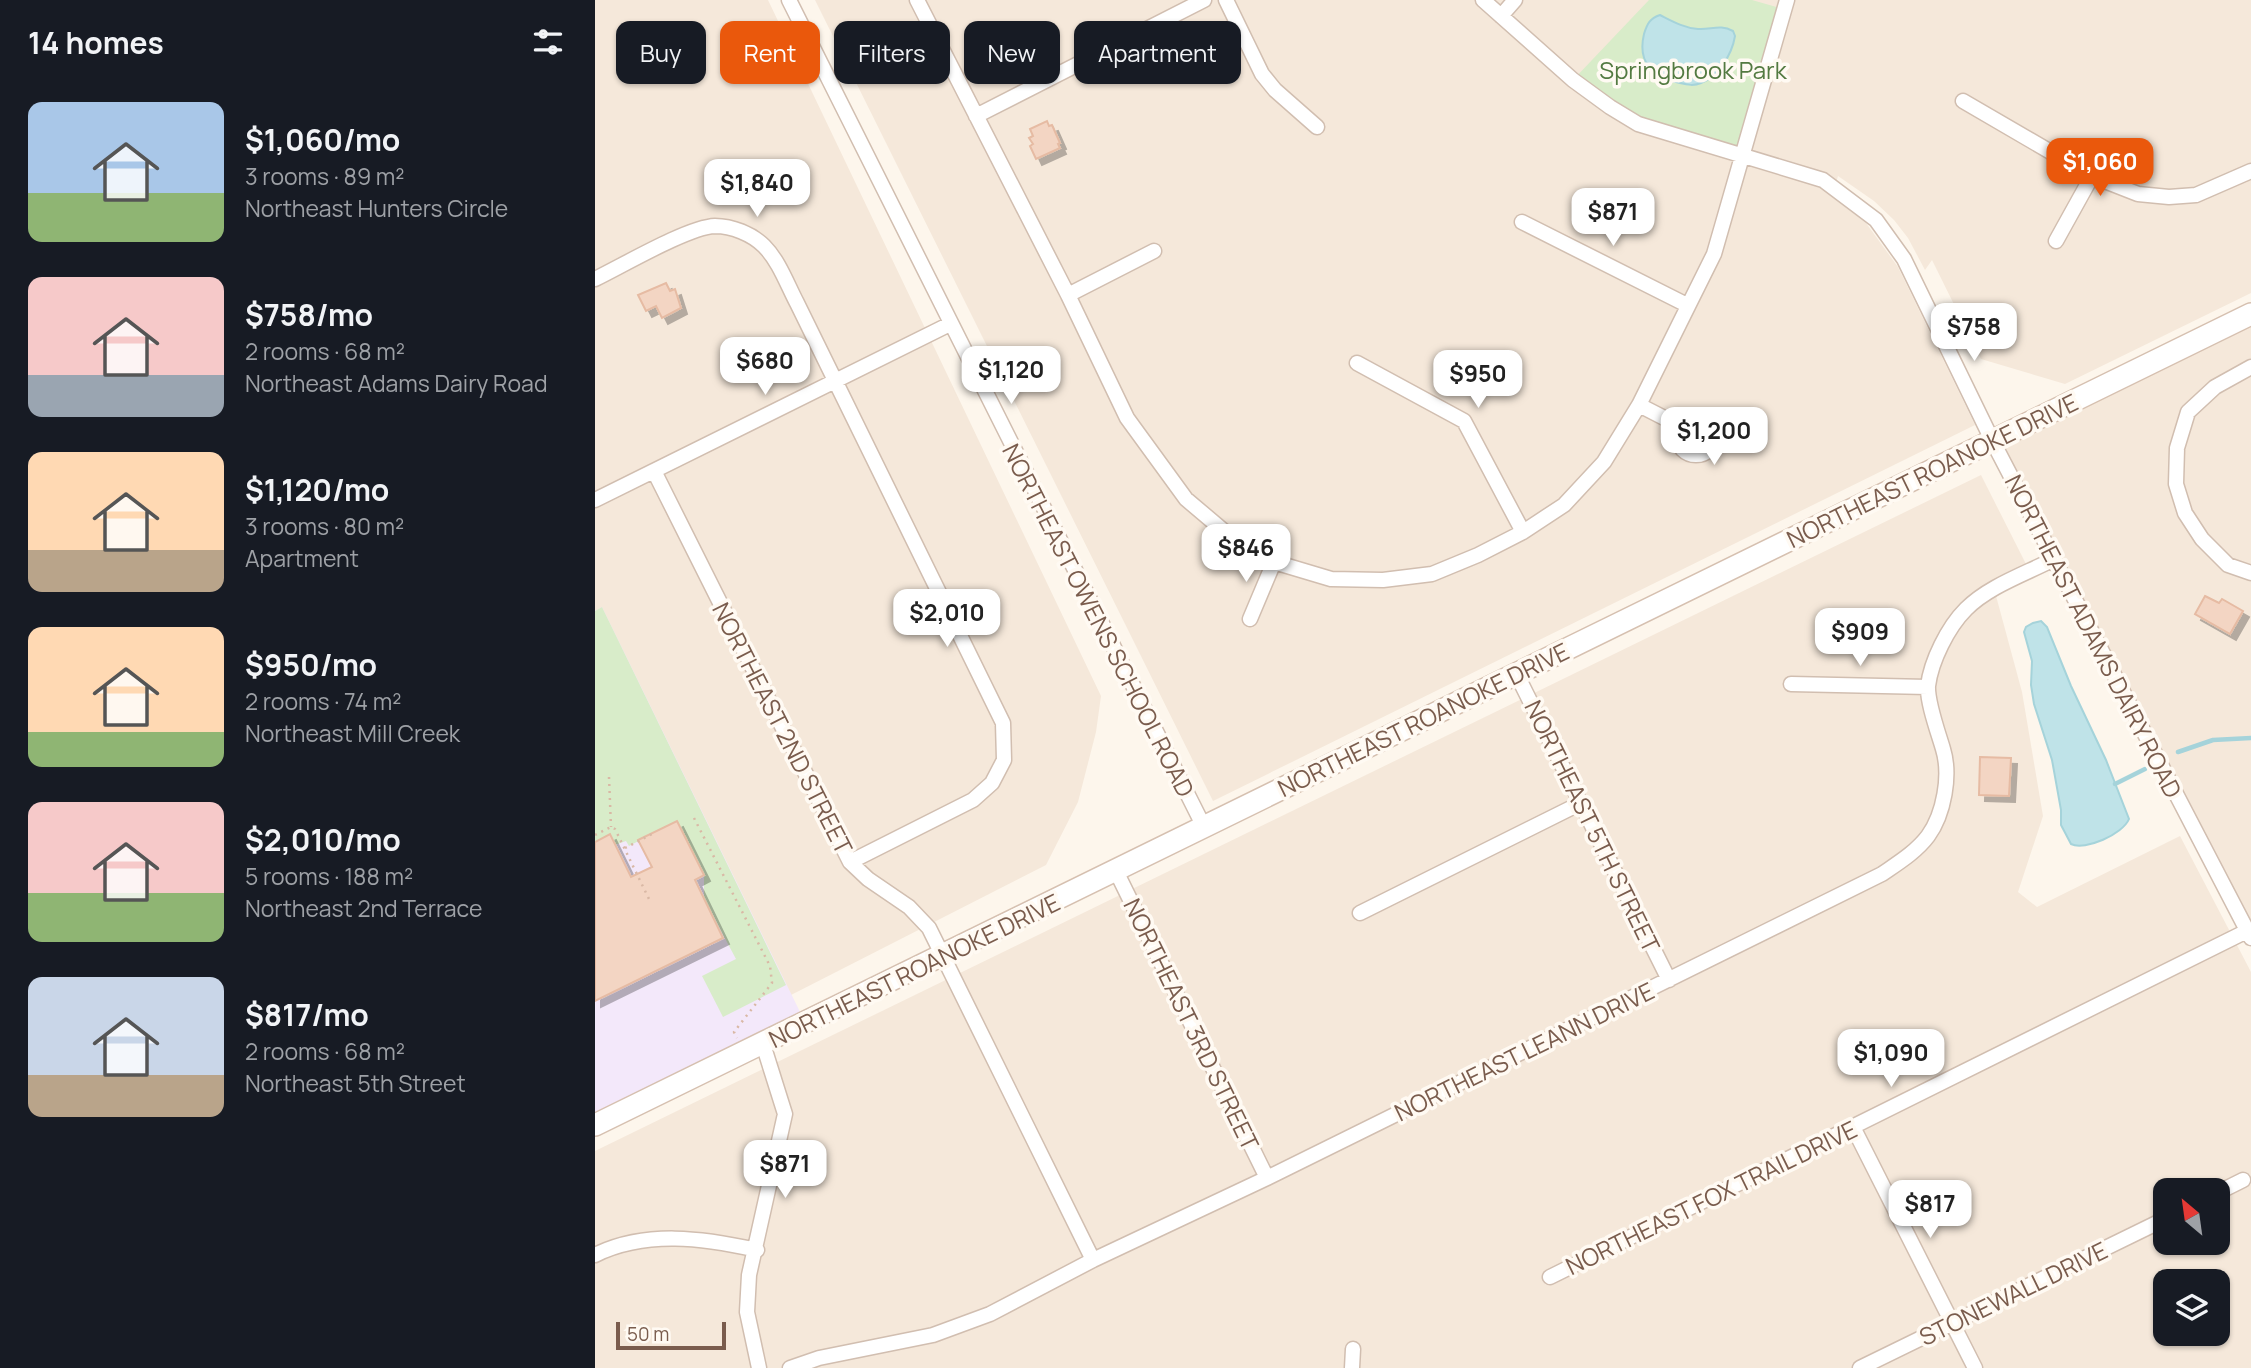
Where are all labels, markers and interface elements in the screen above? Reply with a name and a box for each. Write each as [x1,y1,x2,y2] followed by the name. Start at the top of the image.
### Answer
[616,21,706,84] chip: Buy
[720,21,820,84] chip: Rent
[834,21,950,84] chip: Filters
[964,21,1060,84] chip: New
[1074,21,1241,84] chip: Apartment
[28,22,164,63] text: 14 homes
[529,23,567,61] icon: filters
[1599,53,1788,86] park label: Springbrook Park
[245,119,400,160] text: $1,060/mo
[84,130,168,214] icon: home
[2043,138,2157,198] pin: $1,060
[2062,145,2138,177] text: $1,060
[245,160,405,192] text: 3 rooms · 89 m²
[700,160,814,219] pin: $1,840
[720,166,794,198] text: $1,840
[1572,188,1654,248] pin: $871
[245,192,508,224] text: Northeast Hunters Circle
[1588,195,1638,227] text: $871
[245,294,373,335] text: $758/mo
[1933,304,2015,363] pin: $758
[84,305,168,389] icon: home
[1947,310,2001,342] text: $758
[245,335,405,367] text: 2 rooms · 68 m²
[724,338,806,397] pin: $680
[736,344,794,376] text: $680
[954,346,1068,406] pin: $1,120
[1437,350,1519,410] pin: $950
[978,353,1044,385] text: $1,120
[1449,357,1507,389] text: $950
[245,367,548,399] text: Northeast Adams Dairy Road
[1781,385,2083,555] street label: NORTHEAST ROANOKE DRIVE
[1657,407,1771,467] pin: $1,200
[1677,414,1751,446] text: $1,200
[995,438,1203,802] street label: NORTHEAST OWENS SCHOOL ROAD
[245,469,389,510] text: $1,120/mo
[1998,469,2190,803] street label: NORTHEAST ADAMS DAIRY ROAD
[84,480,168,564] icon: home
[245,510,404,542] text: 3 rooms · 80 m²
[1205,524,1287,584] pin: $846
[1218,531,1274,563] text: $846
[245,542,359,574] text: Apartment
[890,590,1004,649] pin: $2,010
[909,596,985,628] text: $2,010
[705,597,861,860] street label: NORTHEAST 2ND STREET
[1819,608,1901,668] pin: $909
[1831,615,1889,647] text: $909
[1272,634,1574,804] street label: NORTHEAST ROANOKE DRIVE
[245,644,377,685] text: $950/mo
[84,655,168,739] icon: home
[245,685,401,717] text: 2 rooms · 74 m²
[1518,694,1669,958] street label: NORTHEAST 5TH STREET
[245,717,460,749] text: Northeast Mill Creek
[245,819,401,860] text: $2,010/mo
[84,830,168,914] icon: home
[245,860,413,892] text: 5 rooms · 188 m²
[763,885,1065,1055] street label: NORTHEAST ROANOKE DRIVE
[245,892,482,924] text: Northeast 2nd Terrace
[1117,893,1268,1156] street label: NORTHEAST 3RD STREET
[1389,974,1659,1128] street label: NORTHEAST LEANN DRIVE
[245,994,369,1035] text: $817/mo
[84,1005,168,1089] icon: home
[1834,1030,1948,1089] pin: $1,090
[245,1035,405,1067] text: 2 rooms · 68 m²
[1853,1036,1929,1068] text: $1,090
[245,1067,466,1099] text: Northeast 5th Street
[1560,1112,1862,1282] street label: NORTHEAST FOX TRAIL DRIVE
[744,1140,826,1200] pin: $871
[760,1147,810,1179] text: $871
[2153,1178,2229,1255] north arrow
[2153,1178,2230,1346] map controls
[1889,1180,1971,1240] pin: $817
[1905,1187,1955,1219] text: $817
[1913,1233,2113,1353] street label: STONEWALL DRIVE
[2153,1269,2230,1346] button: layers
[616,1319,726,1351] scale bar
[627,1321,669,1347] text: 50 m

